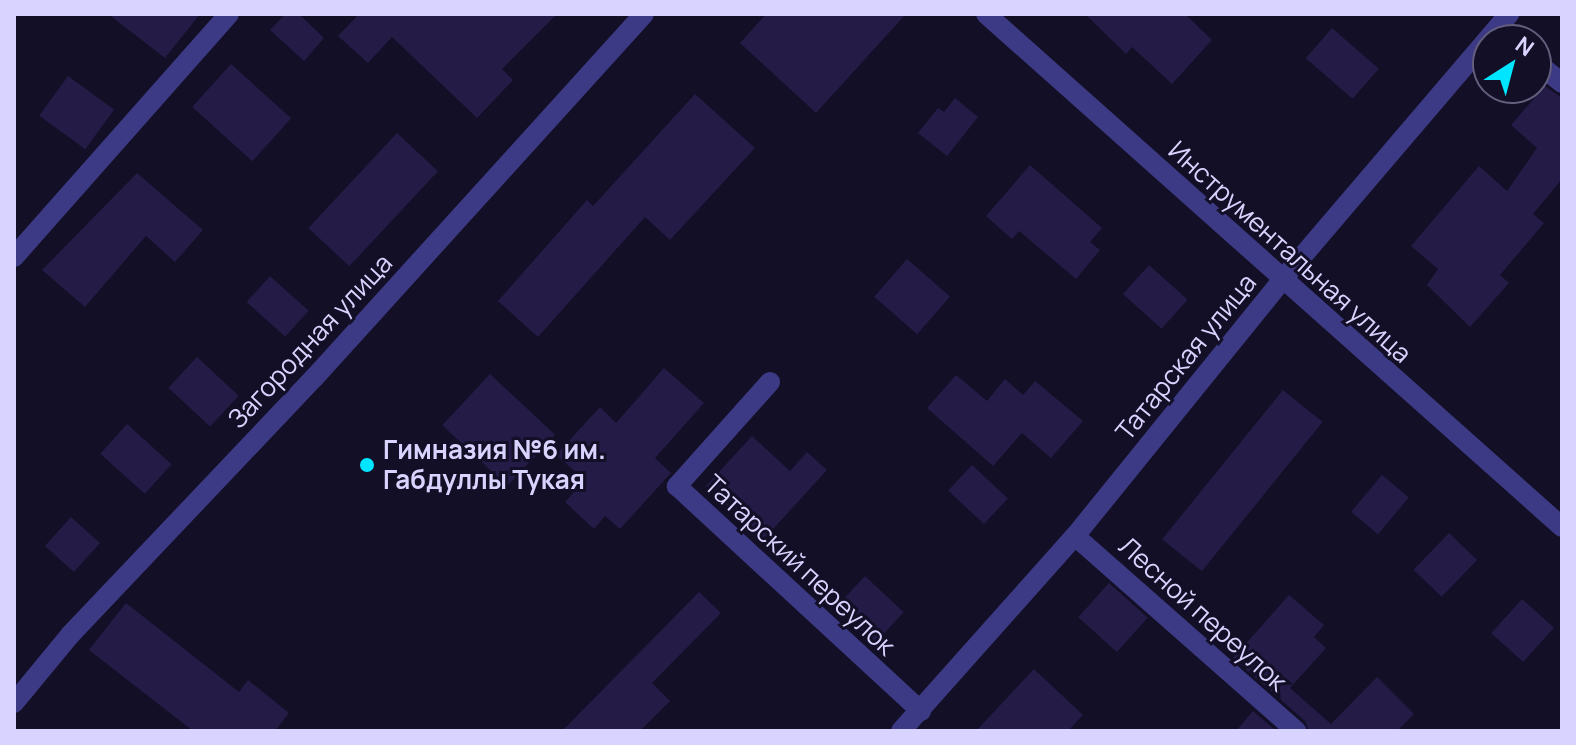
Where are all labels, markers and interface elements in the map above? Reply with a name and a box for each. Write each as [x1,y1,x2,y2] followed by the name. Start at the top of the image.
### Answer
[1472,24,1552,104] north arrow
[1510,29,1540,63] text: N
[1162,135,1418,369] street label: Инструментальная улица
[221,248,399,434] street label: Загородная улица
[1109,267,1263,447] street label: Татарская улица
[383,434,606,496] place label: Гимназия №6 им. Габдуллы Тукая
[358,456,376,474] marker: Гимназия №6 им. Габдуллы Тукая
[698,469,902,661] street label: Татарский переулок
[1113,530,1293,698] street label: Лесной переулок

